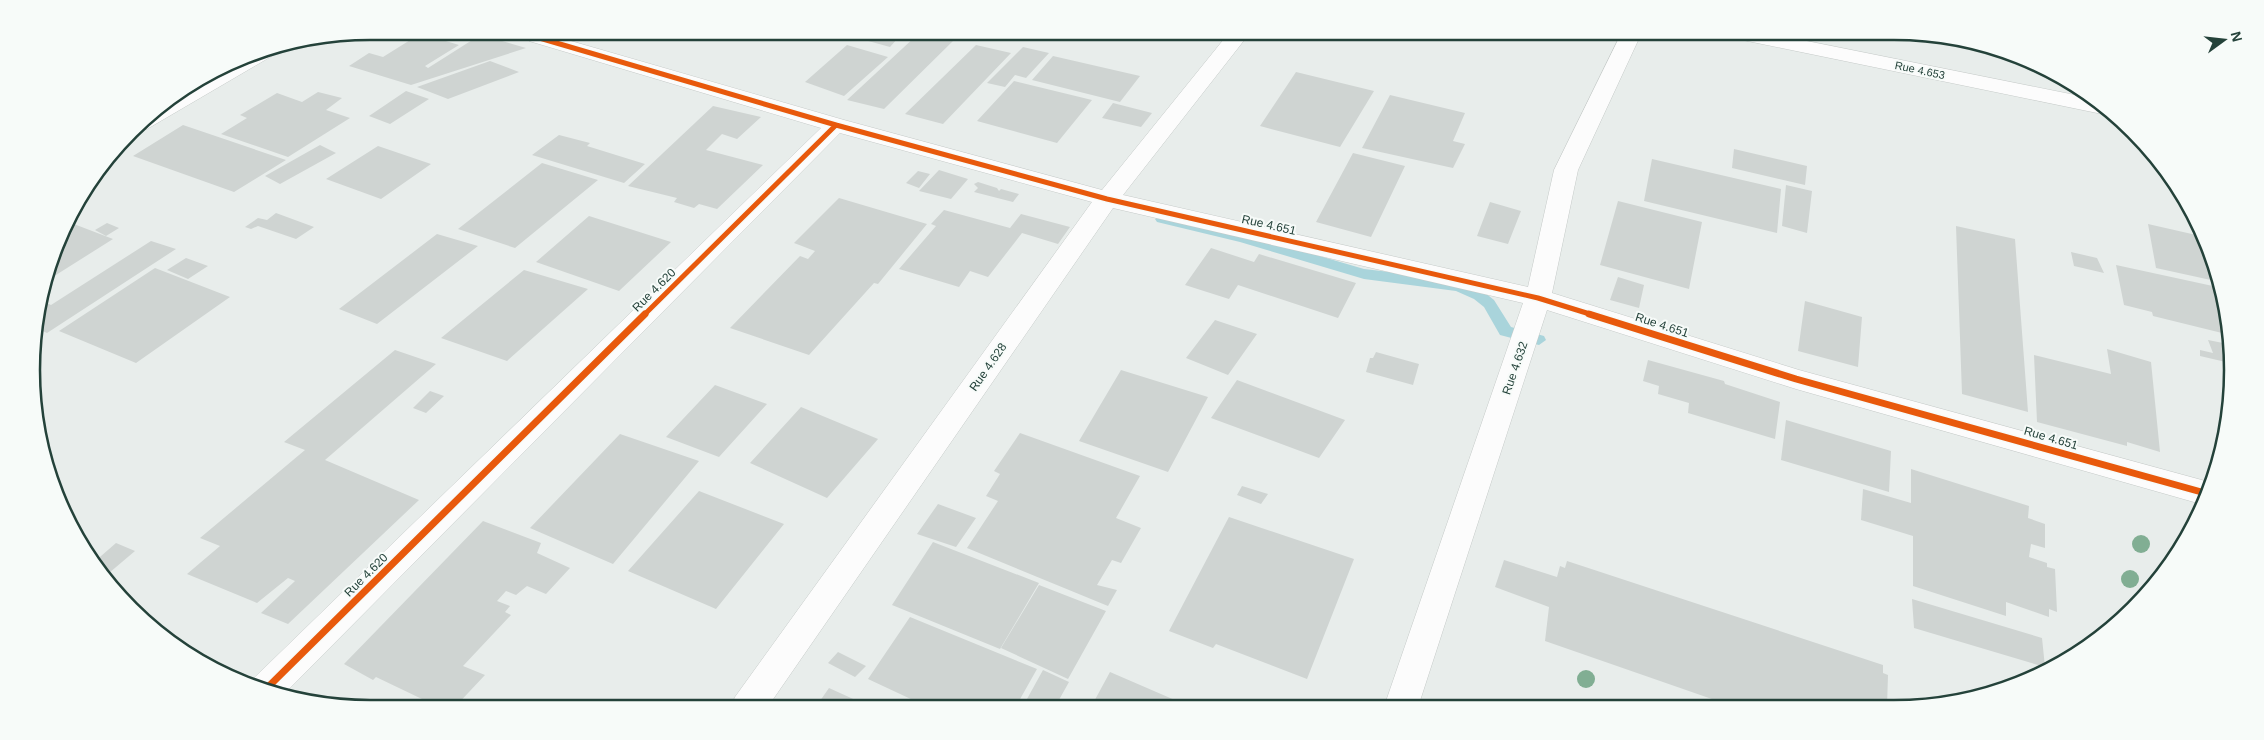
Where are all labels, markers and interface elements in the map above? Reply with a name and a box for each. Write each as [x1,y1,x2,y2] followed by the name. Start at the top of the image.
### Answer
[2199,15,2249,65] north arrow
[2228,30,2246,44] text: N
[1894,59,1946,81] street label: Rue 4.653
[1240,212,1298,238] street label: Rue 4.651
[629,265,679,315] street label: Rue 4.620
[1633,310,1691,340] street label: Rue 4.651
[1499,339,1531,396] street label: Rue 4.632
[966,340,1010,394] street label: Rue 4.628
[2022,424,2080,452] street label: Rue 4.651
[341,550,391,600] street label: Rue 4.620

